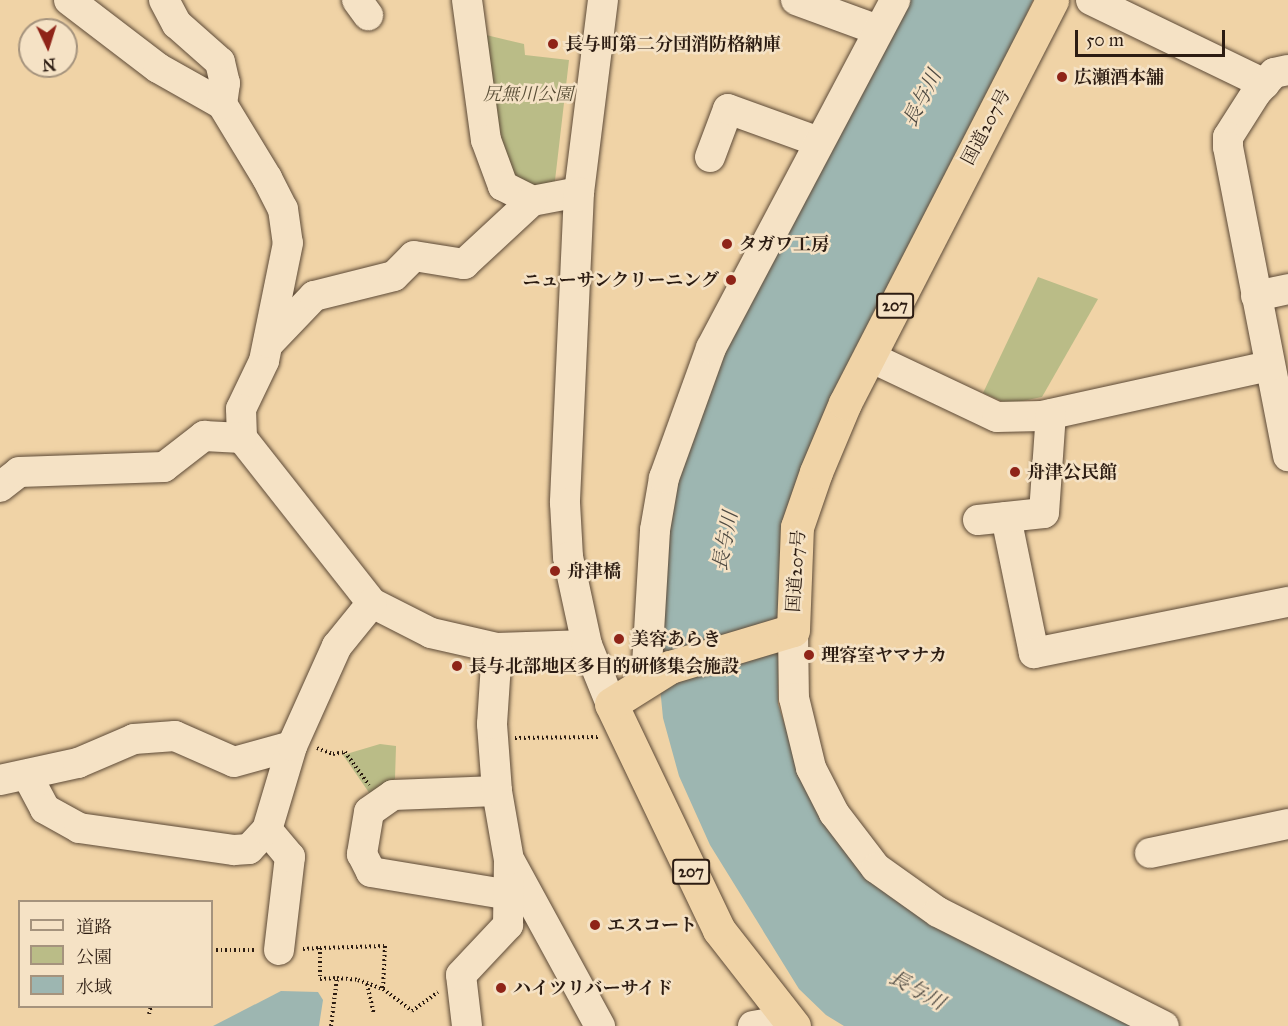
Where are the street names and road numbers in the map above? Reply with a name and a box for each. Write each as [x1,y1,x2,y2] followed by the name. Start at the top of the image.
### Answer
[957,85,1015,169] street label: 国道207号
[876,293,914,319] road number: 207
[782,529,810,613] street label: 国道207号
[672,859,710,885] road number: 207

